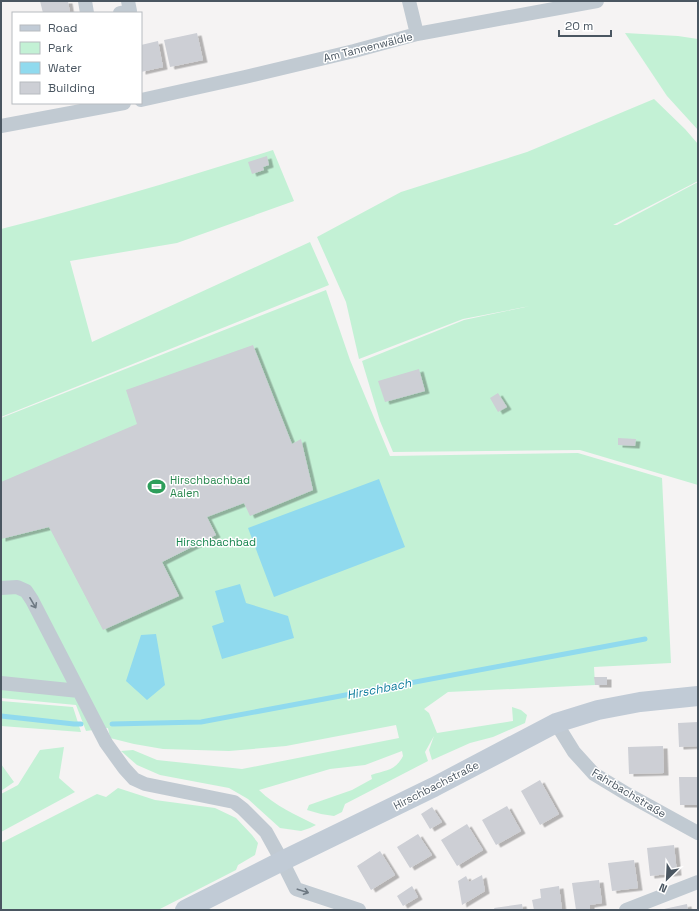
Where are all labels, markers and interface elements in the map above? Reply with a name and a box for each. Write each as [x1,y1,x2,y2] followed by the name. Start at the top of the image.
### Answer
[12,12,142,104] legend
[559,12,611,38] scale bar
[565,18,593,34] text: 20 m
[48,20,77,36] text: Road
[322,29,414,65] street label: Am Tannenwäldle
[48,40,73,56] text: Park
[48,60,82,76] text: Water
[48,80,95,96] text: Building
[170,473,250,500] place label: Hirschbachbad Aalen
[147,476,167,496] sports icon: Hirschbachbad Aalen
[176,535,256,549] park label: Hirschbachbad
[29,596,37,608] one-way arrow
[346,675,413,703] water label: Hirschbach
[391,757,481,813] street label: Hirschbachstraße
[589,765,669,821] street label: Fahrbachstraße
[647,859,687,899] north arrow
[657,880,669,896] text: N
[297,888,309,896] one-way arrow

